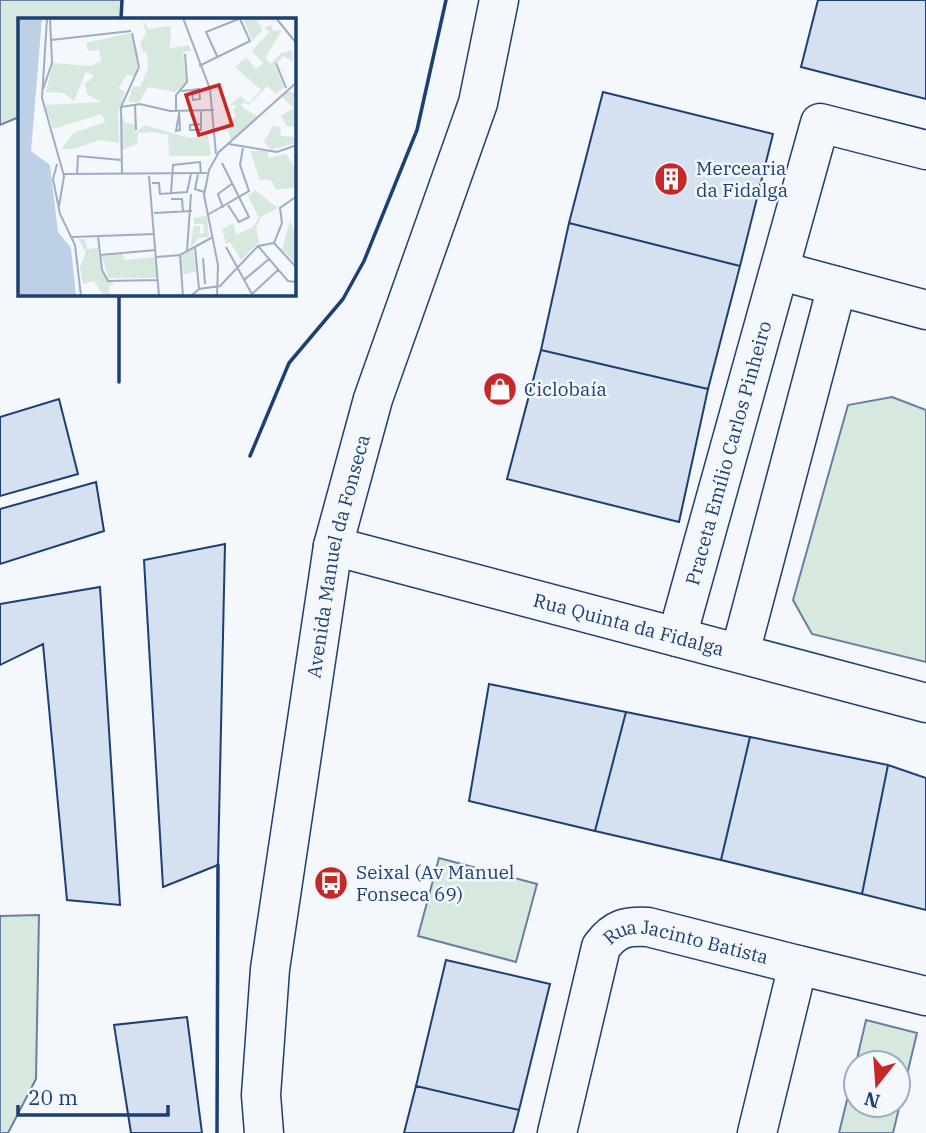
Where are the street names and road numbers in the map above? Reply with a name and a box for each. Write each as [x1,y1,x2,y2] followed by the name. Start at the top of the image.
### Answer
[680,318,776,588] street label: Praceta Emílio Carlos Pinheiro
[301,432,375,680] street label: Avenida Manuel da Fonseca
[531,588,727,661] street label: Rua Quinta da Fidalga
[598,915,771,969] street label: Rua Jacinto Batista

